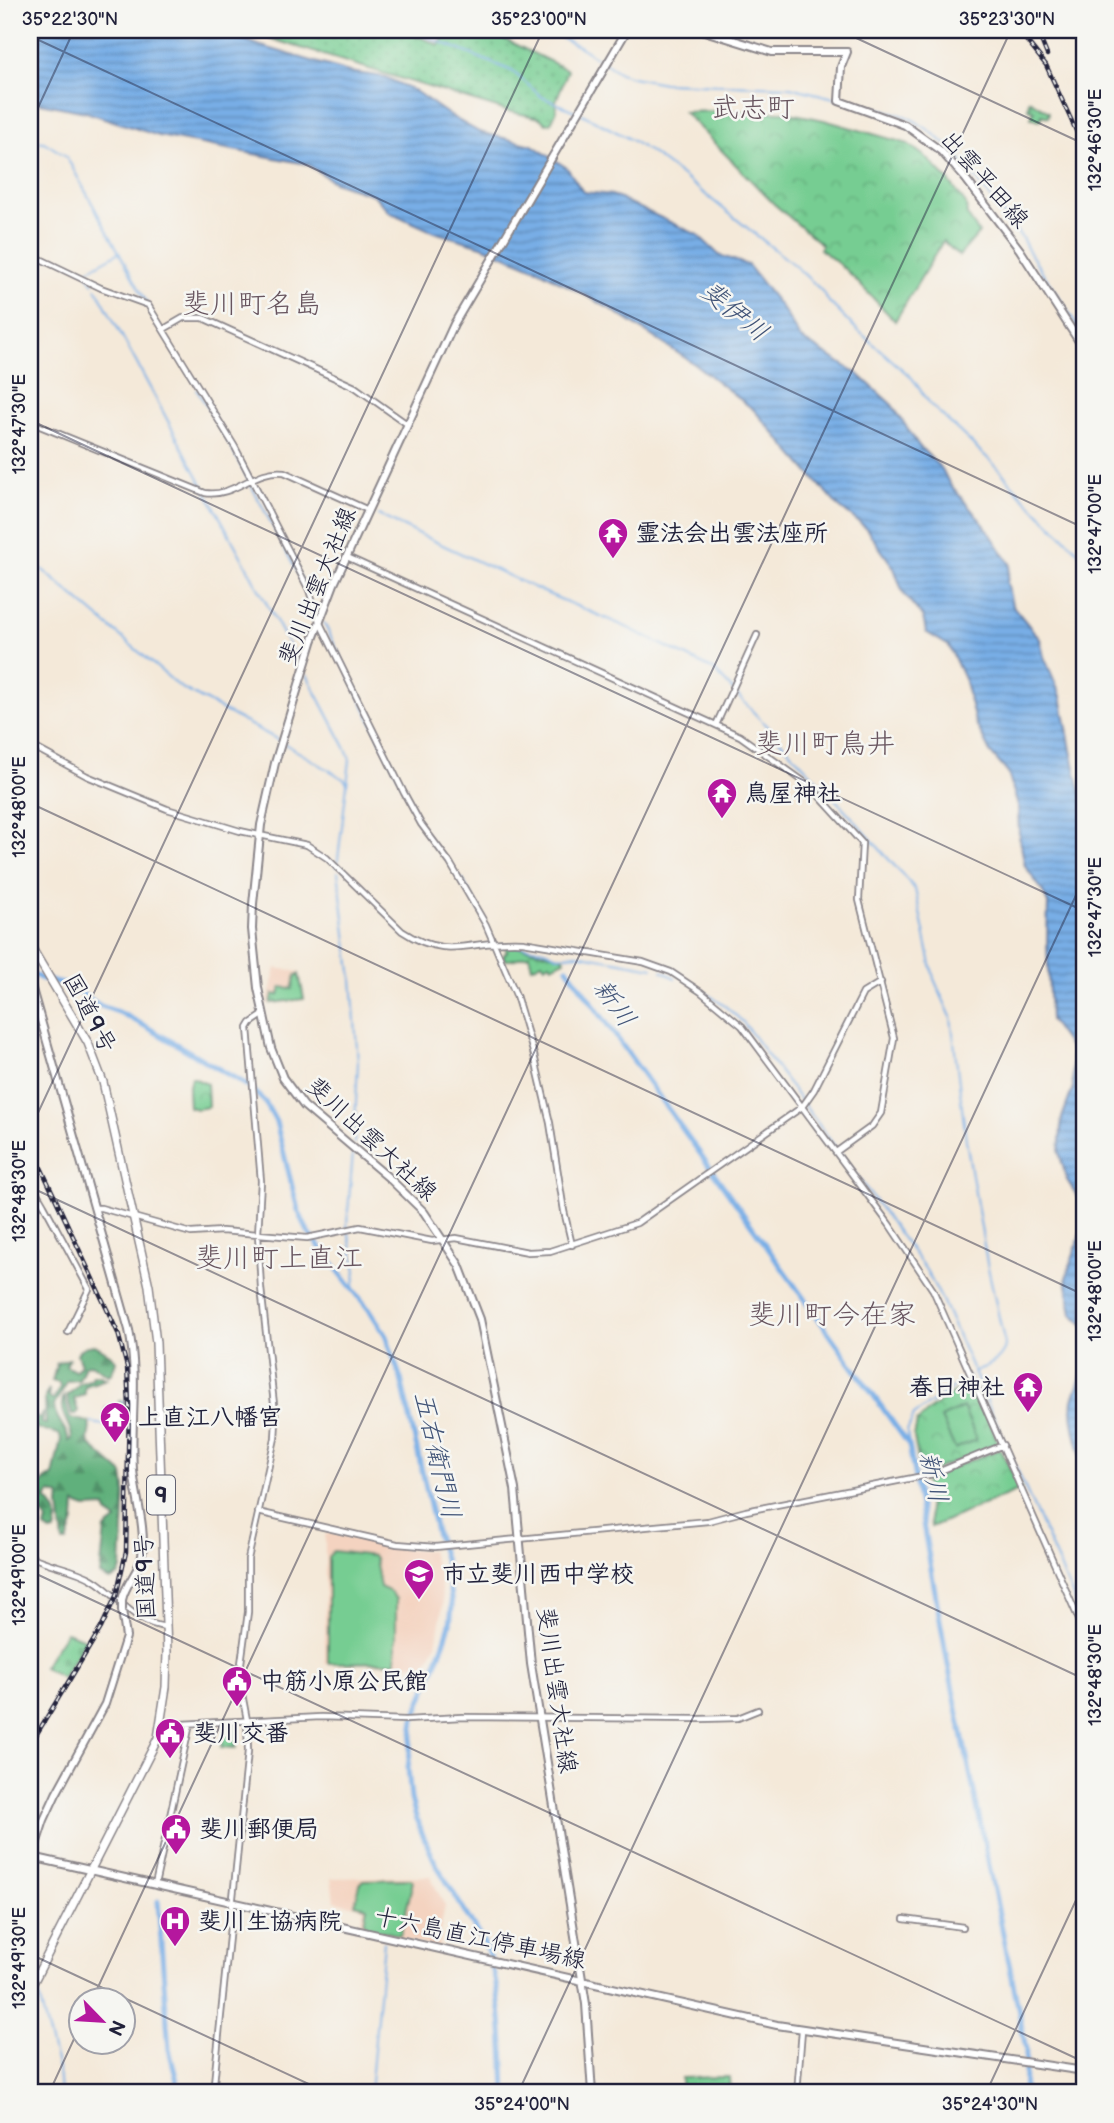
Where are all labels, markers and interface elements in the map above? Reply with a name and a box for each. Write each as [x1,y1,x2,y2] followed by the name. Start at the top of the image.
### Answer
[22,9,118,30] text: 35°22'30"N
[491,9,587,30] text: 35°23'00"N
[959,9,1055,30] text: 35°23'30"N
[1085,89,1106,191] text: 132°46'30"E
[711,92,795,125] district label: 武志町
[934,125,1035,234] street label: 出雲平田線
[694,276,774,349] water label: 斐伊川
[182,288,322,321] district label: 斐川町名島
[9,374,30,474] text: 132°47'30"E
[1085,474,1106,574] text: 132°47'00"E
[273,503,362,670] street label: 斐川出雲大社線
[596,516,630,560] temple icon: 霊法会出雲法座所
[636,519,828,548] place label: 霊法会出雲法座所
[755,728,895,761] district label: 斐川町鳥井
[9,756,30,858] text: 132°48'00"E
[705,776,739,820] temple icon: 鳥屋神社
[745,779,841,808] place label: 鳥屋神社
[1085,857,1106,957] text: 132°47'30"E
[57,969,123,1058] street label: 国道9号
[586,974,642,1034] water label: 新川
[300,1071,443,1207] street label: 斐川出雲大社線
[9,1140,30,1242] text: 132°48'30"E
[1085,1240,1106,1342] text: 132°48'00"E
[195,1242,363,1275] district label: 斐川町上直江
[748,1299,916,1332] district label: 斐川町今在家
[1011,1370,1045,1414] temple icon: 春日神社
[909,1373,1005,1402] place label: 春日神社
[407,1389,466,1522] water label: 五右衛門川
[98,1400,132,1444] temple icon: 上直江八幡宮
[138,1403,282,1432] place label: 上直江八幡宮
[912,1449,953,1506] water label: 新川
[147,1476,175,1514] road number: 9
[9,1524,30,1626] text: 132°49'00"E
[130,1534,161,1620] street label: 国道9号
[402,1557,436,1601] school or university icon: 市立斐川西中学校
[442,1560,634,1589] place label: 市立斐川西中学校
[530,1605,583,1775] street label: 斐川出雲大社線
[1085,1624,1106,1726] text: 132°48'30"E
[220,1664,254,1708] public building icon: 中筋小原公民館
[260,1667,428,1696] place label: 中筋小原公民館
[153,1716,187,1760] public building icon: 斐川交番
[193,1719,289,1748] place label: 斐川交番
[159,1812,193,1856] public building icon: 斐川郵便局
[199,1815,319,1844] place label: 斐川郵便局
[371,1902,589,1975] street label: 十六島直江停車場線
[158,1904,192,1948] hospital icon: 斐川生協病院
[9,1907,30,2009] text: 132°49'30"E
[198,1907,342,1936] place label: 斐川生協病院
[66,1986,136,2056] north arrow
[103,2016,129,2039] text: N
[474,2094,570,2115] text: 35°24'00"N
[942,2094,1038,2115] text: 35°24'30"N

